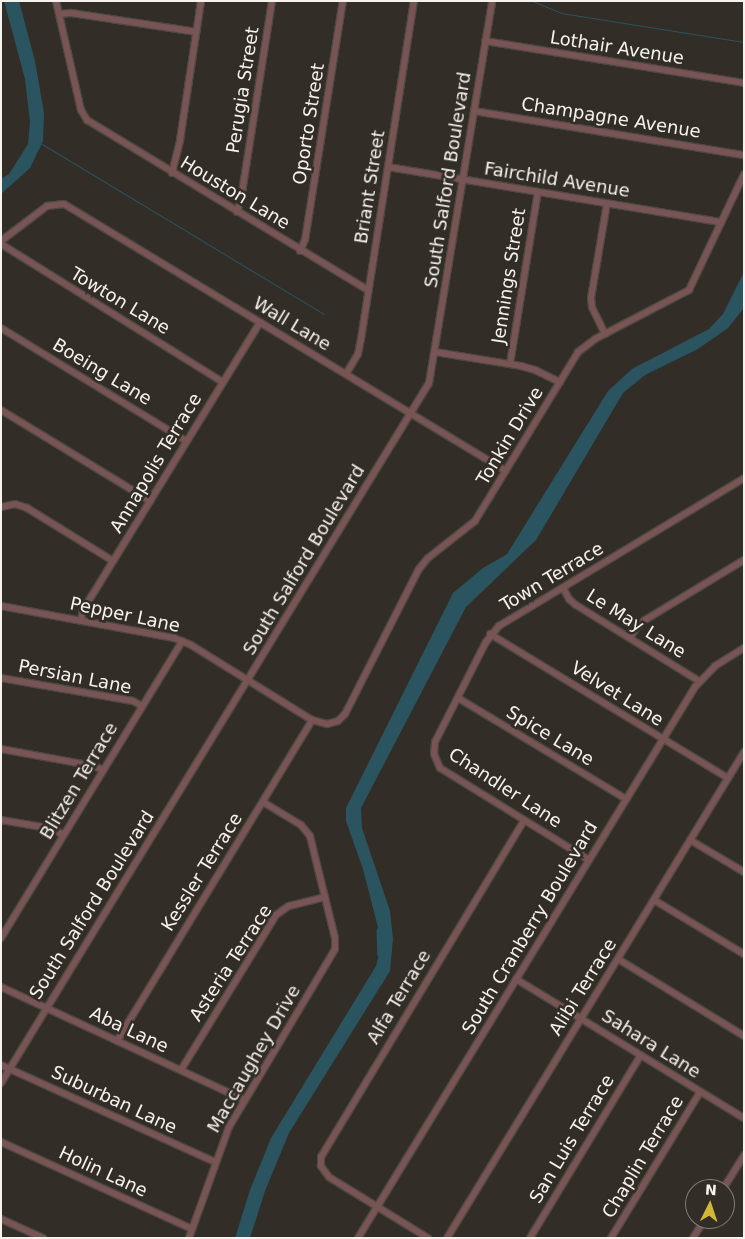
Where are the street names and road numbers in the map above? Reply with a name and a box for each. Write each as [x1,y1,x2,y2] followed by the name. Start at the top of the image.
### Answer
[222,25,264,155] street label: Perugia Street
[549,27,685,69] street label: Lothair Avenue
[289,62,329,186] street label: Oporto Street
[420,71,476,289] street label: South Salford Boulevard
[520,93,702,143] street label: Champagne Avenue
[350,129,390,245] street label: Briant Street
[176,152,294,234] street label: Houston Lane
[483,158,631,202] street label: Fairchild Avenue
[488,207,530,345] street label: Jennings Street
[66,263,174,339] street label: Towton Lane
[249,292,335,356] street label: Wall Lane
[49,334,155,410] street label: Boeing Lane
[472,383,548,489] street label: Tonkin Drive
[106,389,206,537] street label: Annapolis Terrace
[239,461,369,659] street label: South Salford Boulevard
[497,538,607,616] street label: Town Terrace
[582,585,690,663] street label: Le May Lane
[68,593,182,637] street label: Pepper Lane
[17,655,133,699] street label: Persian Lane
[567,657,667,731] street label: Velvet Lane
[502,701,598,771] street label: Spice Lane
[36,719,122,843] street label: Blitzen Terrace
[444,743,566,833] street label: Chandler Lane
[25,807,159,1003] street label: South Salford Boulevard
[157,809,247,935] street label: Kessler Terrace
[458,818,602,1038] street label: South Cranberry Boulevard
[185,901,277,1025] street label: Asteria Terrace
[545,935,621,1039] street label: Alibi Terrace
[362,946,436,1048] street label: Alfa Terrace
[203,981,305,1137] street label: Maccaughey Drive
[86,1002,172,1058] street label: Aba Lane
[598,1005,704,1083] street label: Sahara Lane
[48,1061,180,1139] street label: Suburban Lane
[525,1071,619,1207] street label: San Luis Terrace
[598,1092,688,1222] street label: Chaplin Terrace
[55,1142,151,1202] street label: Holin Lane

